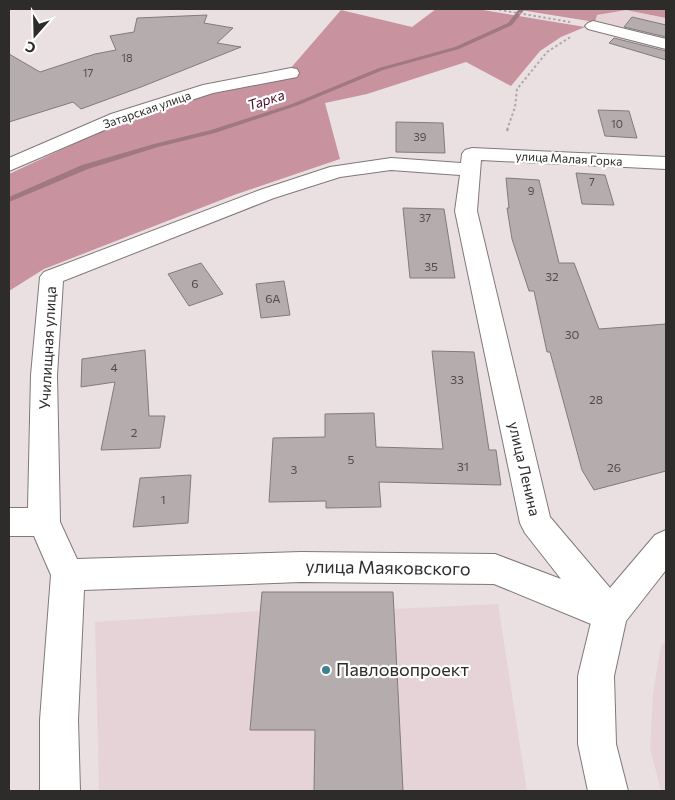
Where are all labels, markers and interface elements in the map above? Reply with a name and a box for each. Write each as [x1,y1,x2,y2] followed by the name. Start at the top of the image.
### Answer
[10,10,60,60] north arrow
[23,38,38,57] text: С
[121,51,133,64] house number: 18
[83,66,93,79] house number: 17
[245,86,287,113] water label: Тарка
[101,87,192,131] street label: Затарская улица
[611,117,623,130] house number: 10
[414,130,427,143] house number: 39
[515,148,623,168] street label: улица Малая Горка
[589,175,595,188] house number: 7
[528,184,535,197] house number: 9
[419,211,431,224] house number: 37
[424,259,438,273] house number: 35
[545,269,559,283] house number: 32
[191,276,199,290] house number: 6
[35,286,59,410] street label: Училищная улица
[265,291,281,305] house number: 6А
[565,327,580,341] house number: 30
[110,360,118,374] house number: 4
[450,372,464,386] house number: 33
[589,392,603,406] house number: 28
[505,420,545,518] street label: улица Ленина
[131,425,138,439] house number: 2
[348,452,355,466] house number: 5
[457,459,469,473] house number: 31
[607,460,621,474] house number: 26
[291,462,298,476] house number: 3
[160,492,166,506] house number: 1
[305,555,471,579] street label: улица Маяковского
[336,658,469,680] place label: Павловопроект
[320,664,332,676] marker: Павловопроект

